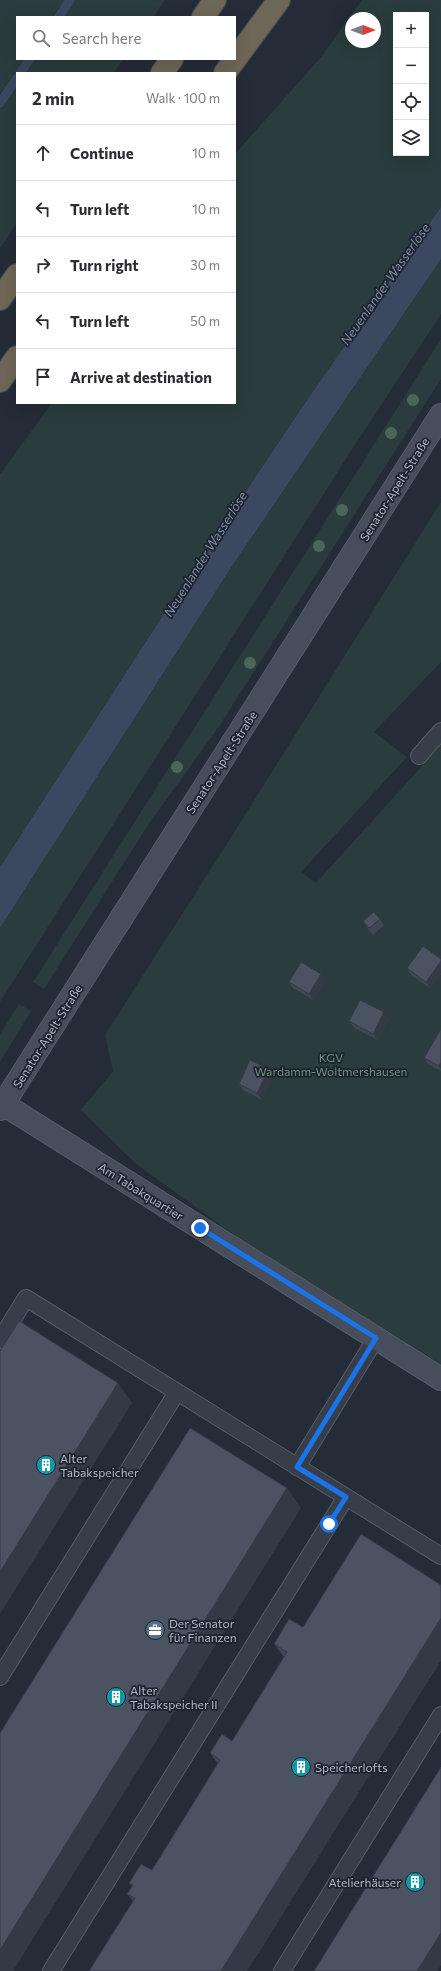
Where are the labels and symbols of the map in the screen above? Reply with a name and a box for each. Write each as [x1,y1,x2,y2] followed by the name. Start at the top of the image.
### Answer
[345,12,381,48] north arrow
[337,220,433,348] water label: Neuenlander Wasserlöse
[356,435,432,543] street label: Senator-Apelt-Straße
[160,488,250,620] water label: Neuenlander Wasserlöse
[183,708,259,816] street label: Senator-Apelt-Straße
[9,982,85,1090] street label: Senator-Apelt-Straße
[255,1050,407,1078] park label: KGV Wardamm-Woltmershausen
[96,1159,186,1223] street label: Am Tabakquartier
[191,1219,209,1237] route end
[60,1451,139,1479] place label: Alter Tabakspeicher
[35,1454,57,1476] building icon: Alter Tabakspeicher
[320,1515,338,1533] route start
[169,1616,237,1644] place label: Der Senator für Finanzen
[144,1619,166,1641] office icon: Der Senator für Finanzen
[130,1683,218,1711] place label: Alter Tabakspeicher II
[105,1686,127,1708] building icon: Alter Tabakspeicher II
[290,1756,312,1778] building icon: Speicherlofts
[315,1760,388,1774] place label: Speicherlofts
[404,1871,426,1893] building icon: Atelierhäuser
[328,1875,401,1889] place label: Atelierhäuser

